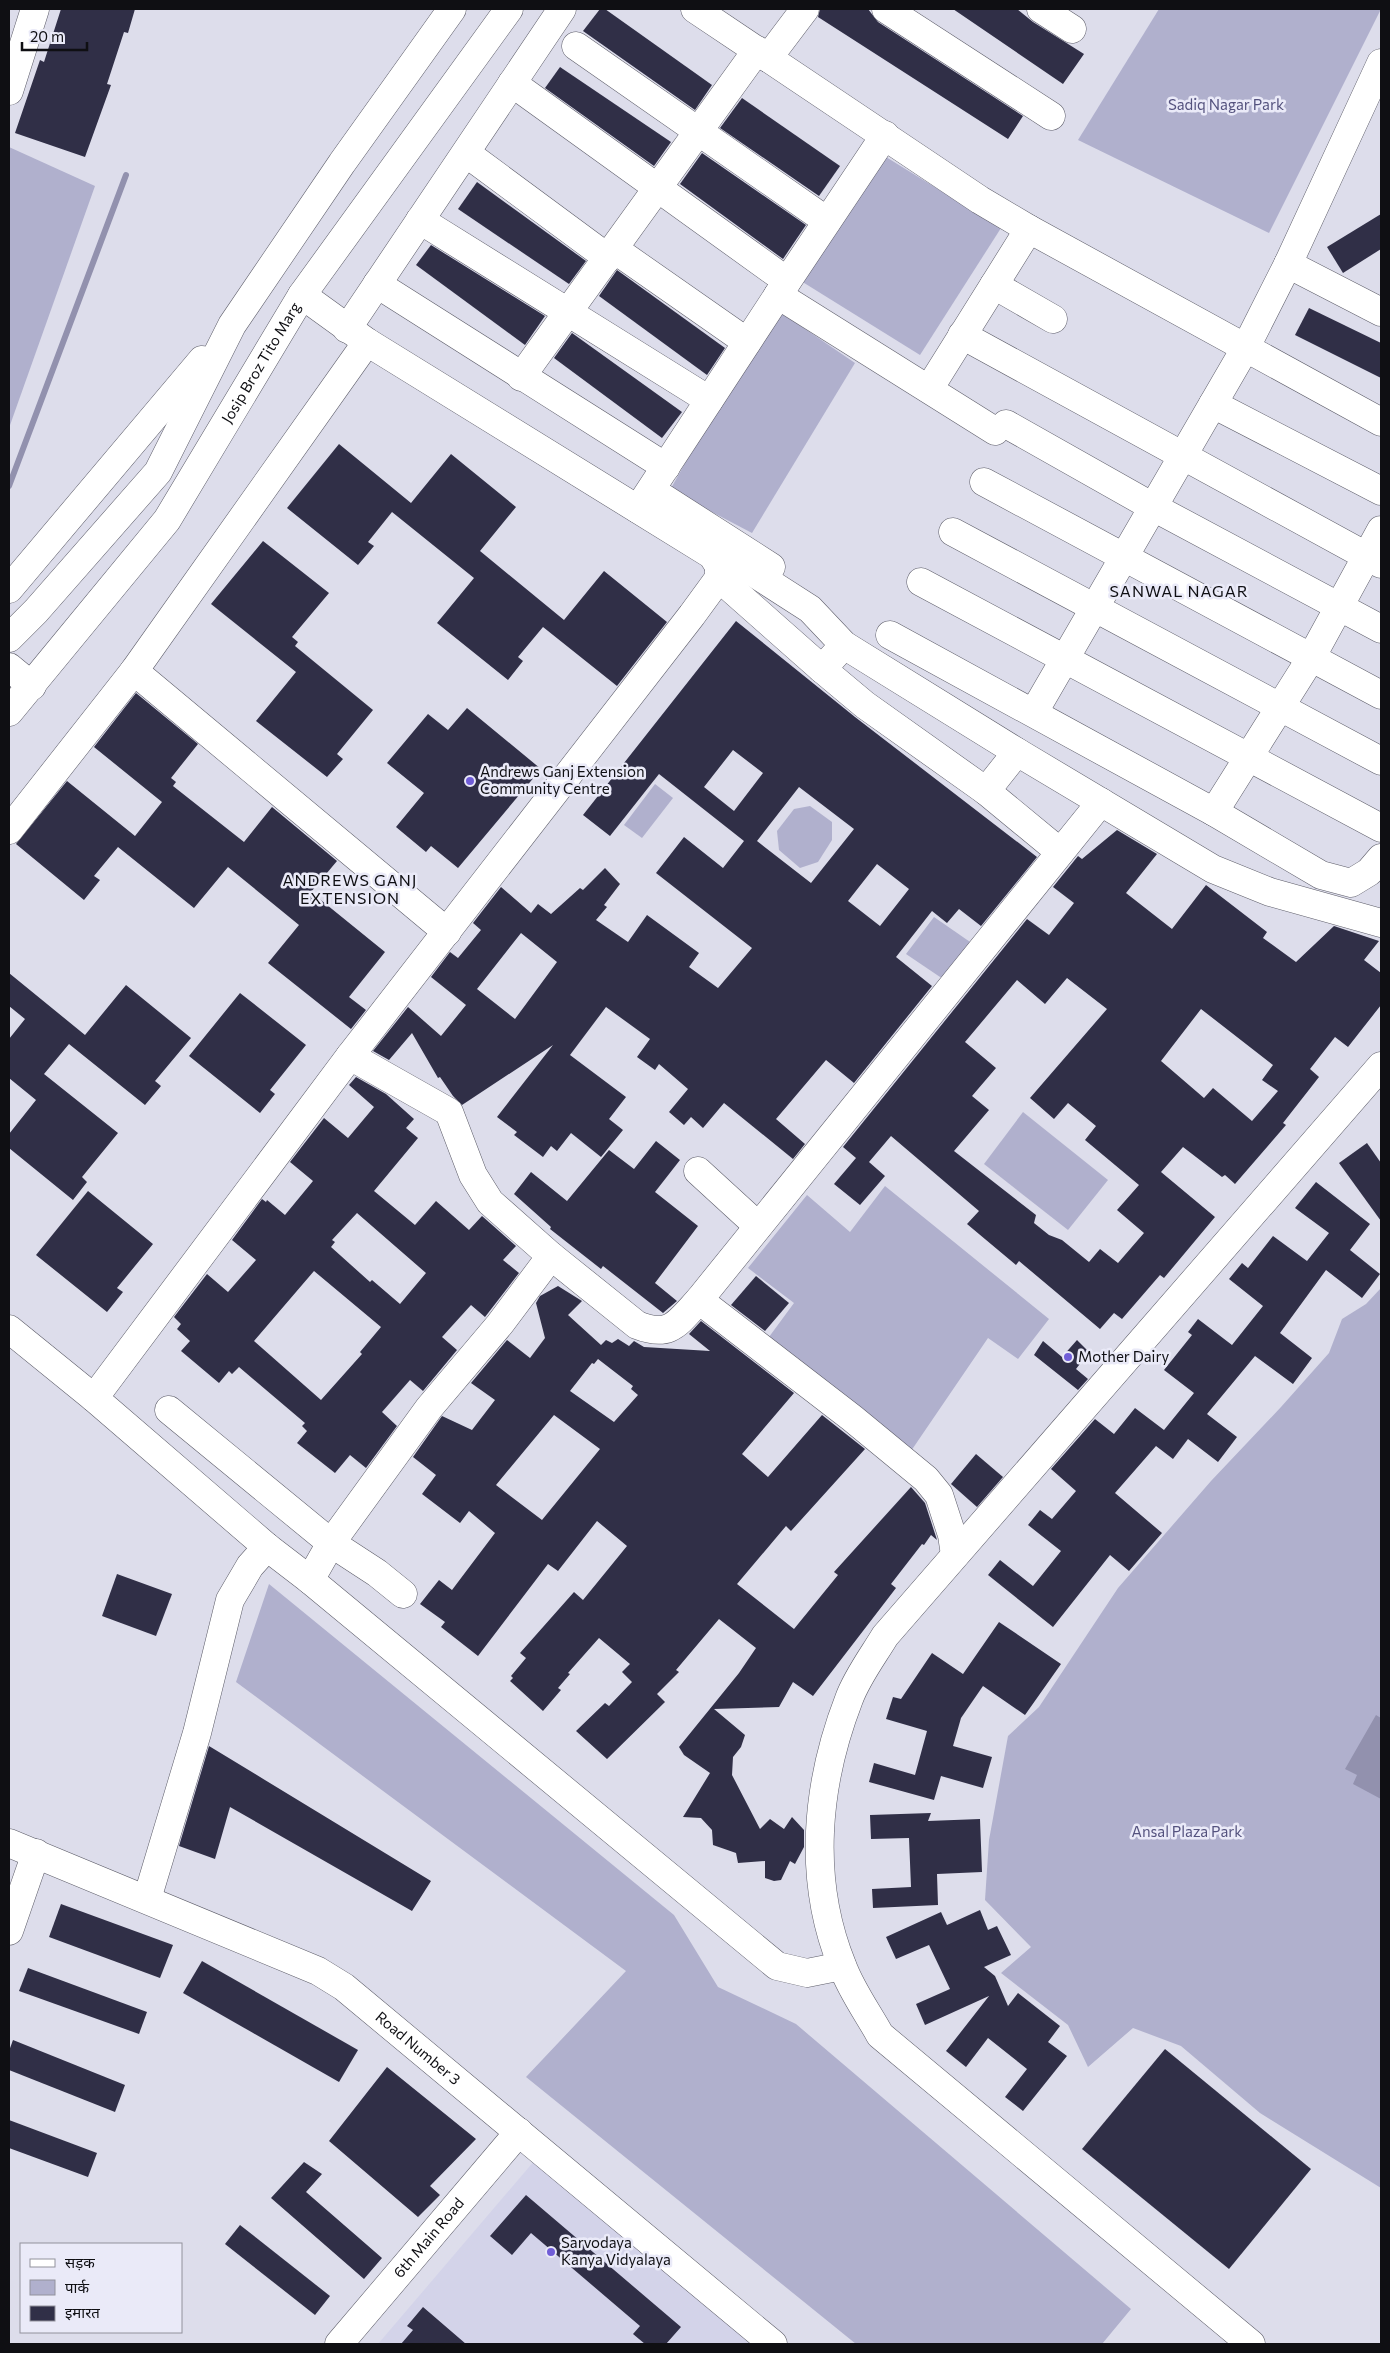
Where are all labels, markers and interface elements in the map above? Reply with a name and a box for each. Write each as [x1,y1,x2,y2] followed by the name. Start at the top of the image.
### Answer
[22,20,88,52] scale bar
[30,27,64,45] text: 20 m
[1168,95,1284,113] park label: Sadiq Nagar Park
[217,298,304,426] street label: Josip Broz Tito Marg
[1109,581,1249,600] district label: SANWAL NAGAR
[480,762,645,797] place label: Andrews Ganj Extension Community Centre
[464,775,476,787] marker: Andrews Ganj Extension Community Centre
[282,870,418,907] district label: ANDREWS GANJ EXTENSION
[1078,1347,1169,1365] place label: Mother Dairy
[1062,1351,1074,1363] marker: Mother Dairy
[1132,1822,1242,1840] park label: Ansal Plaza Park
[372,2007,465,2088] street label: Road Number 3
[389,2194,467,2281] street label: 6th Main Road
[561,2233,671,2268] place label: Sarvodaya Kanya Vidyalaya
[20,2243,182,2333] legend
[545,2246,557,2258] marker: Sarvodaya Kanya Vidyalaya
[65,2253,95,2271] text: सड़क
[65,2278,89,2296] text: पार्क
[65,2303,100,2321] text: इमारत

